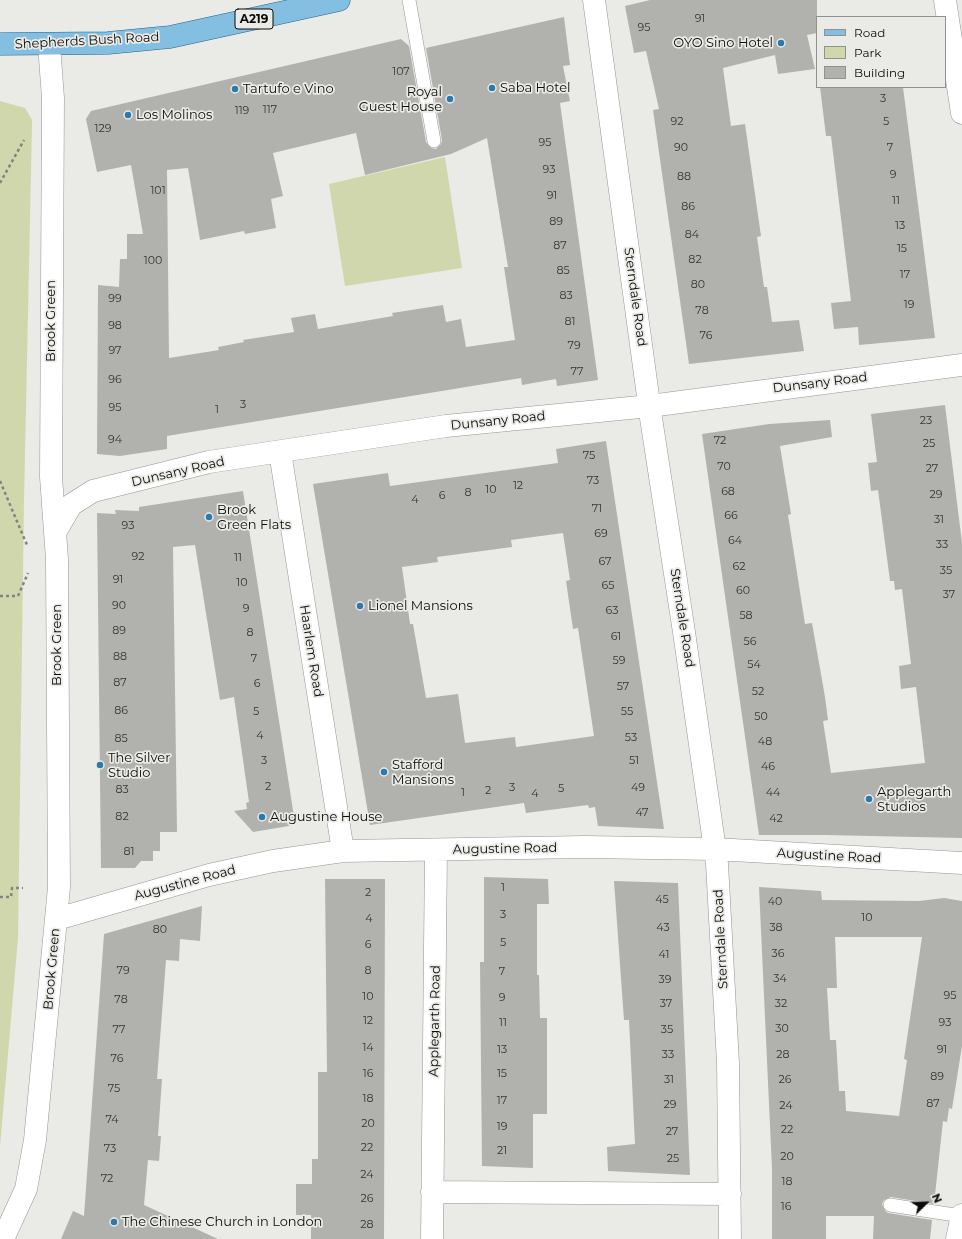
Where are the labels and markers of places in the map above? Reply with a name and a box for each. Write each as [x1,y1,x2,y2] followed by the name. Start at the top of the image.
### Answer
[673,35,773,51] place label: OYO Sino Hotel
[776,38,786,48] marker: OYO Sino Hotel
[500,80,571,96] place label: Saba Hotel
[243,81,334,97] place label: Tartufo e Vino
[487,83,497,93] marker: Saba Hotel
[230,84,240,94] marker: Tartufo e Vino
[359,84,442,115] place label: Royal Guest House
[445,94,455,104] marker: Royal Guest House
[136,107,212,123] place label: Los Molinos
[123,110,133,120] marker: Los Molinos
[217,502,291,533] place label: Brook Green Flats
[204,512,214,522] marker: Brook Green Flats
[368,598,473,614] place label: Lionel Mansions
[355,601,365,611] marker: Lionel Mansions
[108,750,170,781] place label: The Silver Studio
[392,757,454,788] place label: Stafford Mansions
[95,760,105,770] marker: The Silver Studio
[379,767,389,777] marker: Stafford Mansions
[877,784,951,815] place label: Applegarth Studios
[864,794,874,804] marker: Applegarth Studios
[270,809,382,825] place label: Augustine House
[257,812,267,822] marker: Augustine House
[122,1214,322,1230] place label: The Chinese Church in London
[109,1217,119,1227] marker: The Chinese Church in London

